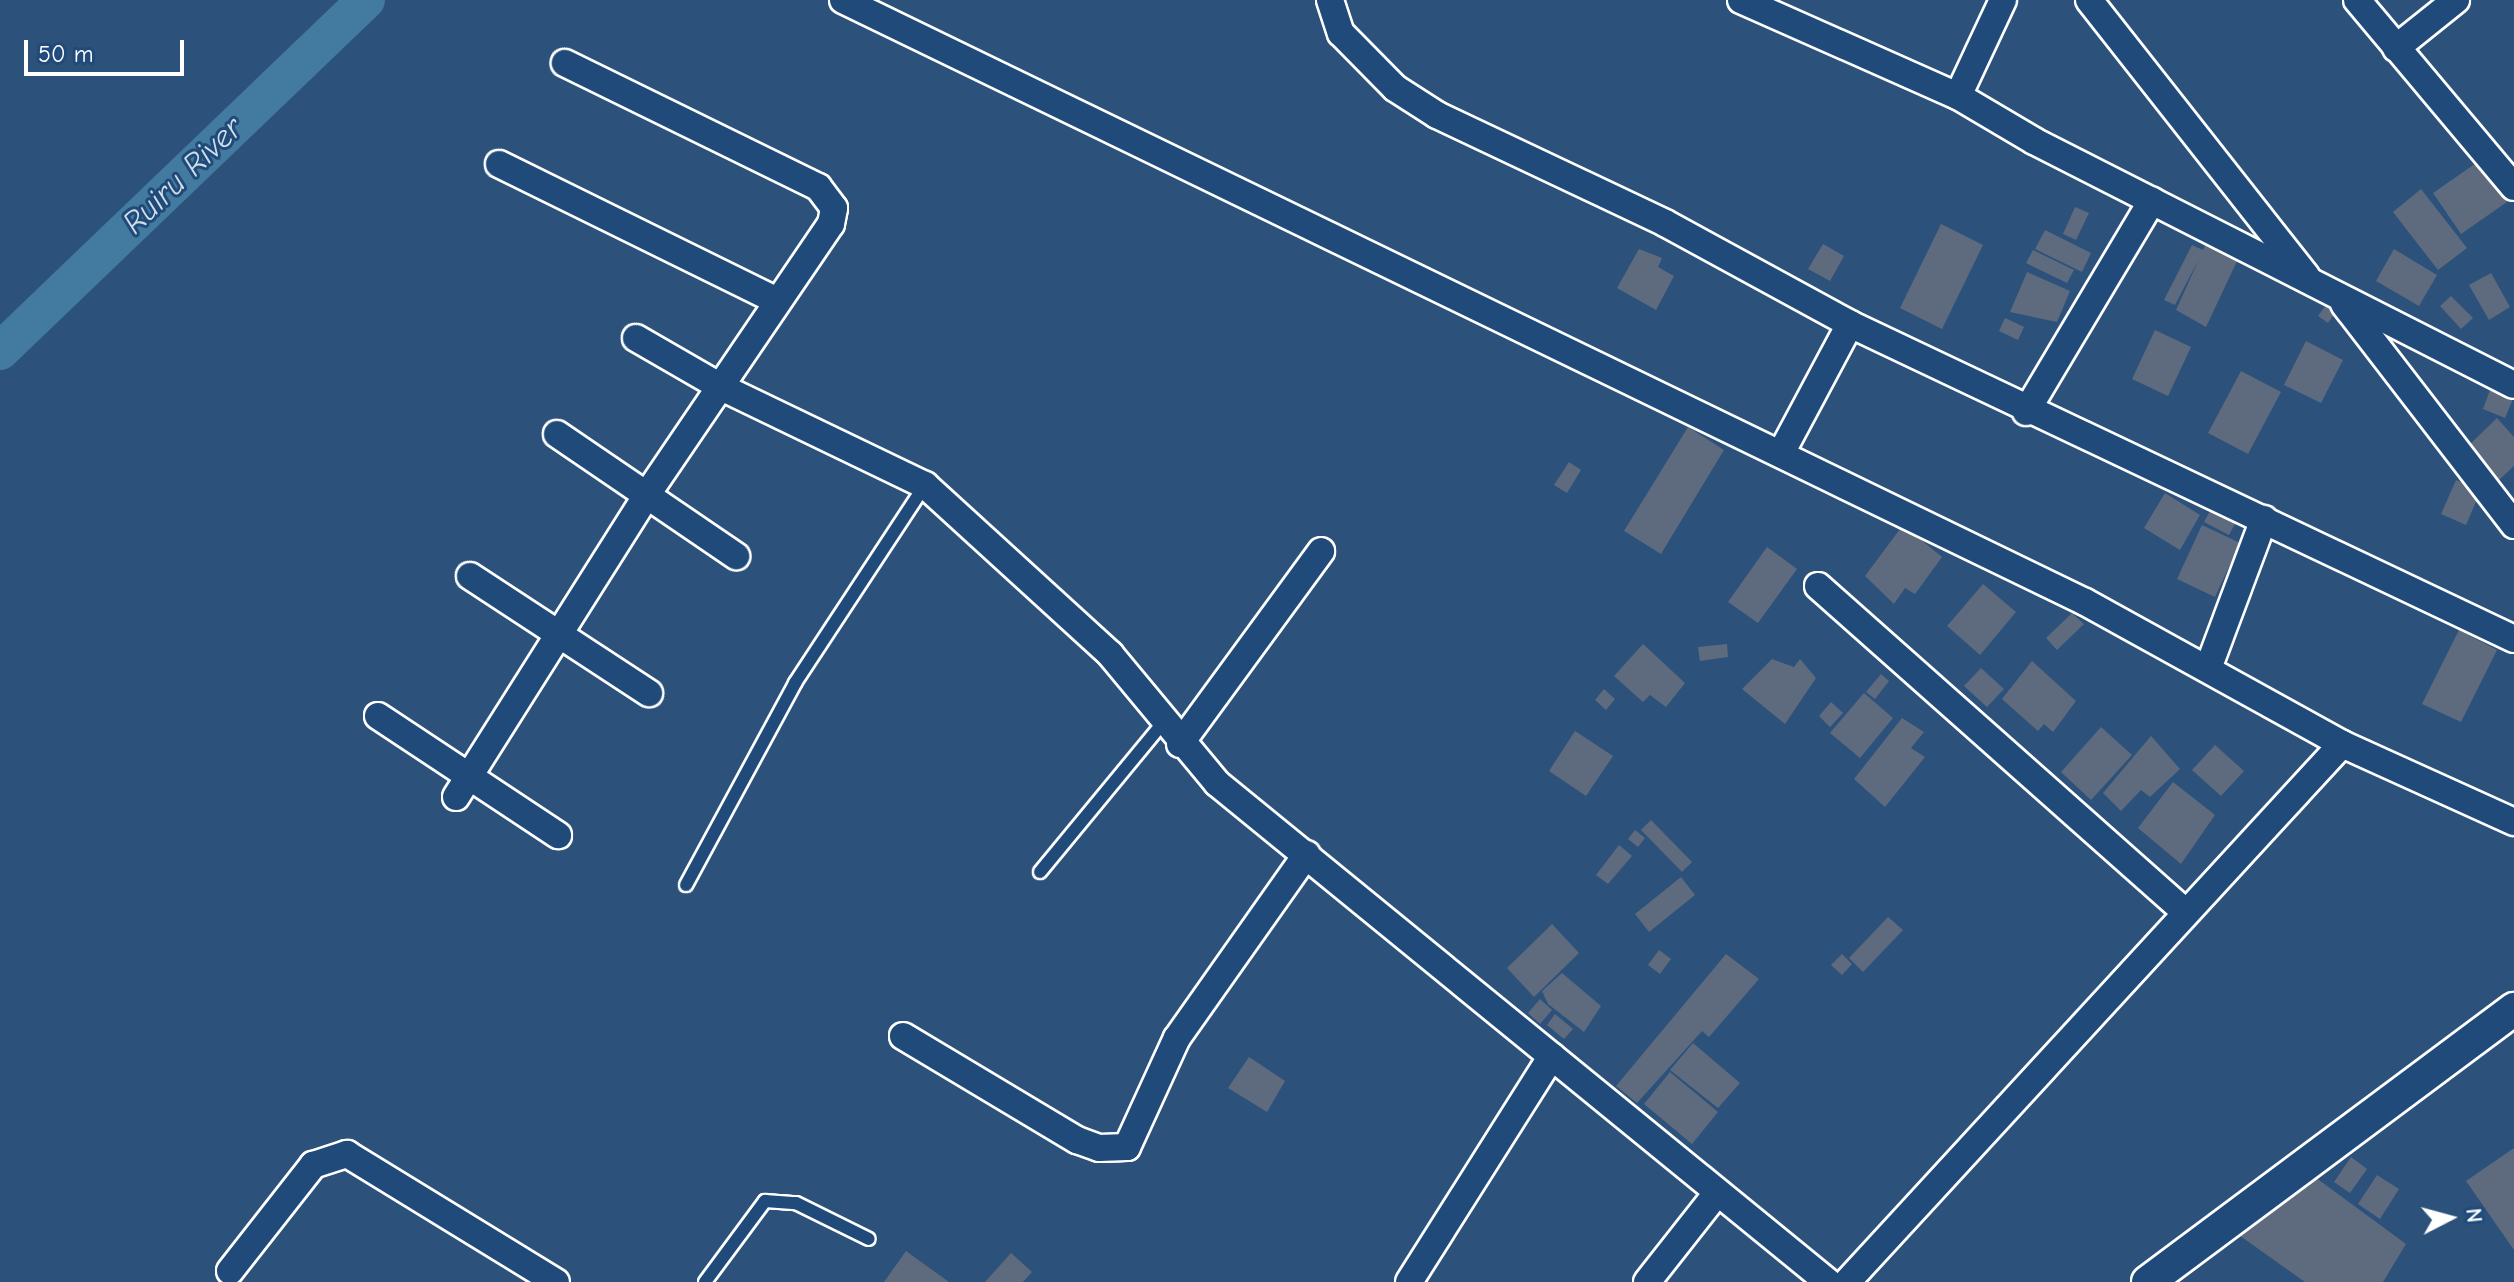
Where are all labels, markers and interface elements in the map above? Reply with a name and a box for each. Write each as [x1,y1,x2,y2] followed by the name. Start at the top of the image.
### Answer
[28,24,188,74] scale bar
[38,40,94,68] text: 50 m
[115,110,251,242] water label: Ruiru River
[2410,1178,2490,1258] north arrow
[2460,1207,2488,1224] text: N

